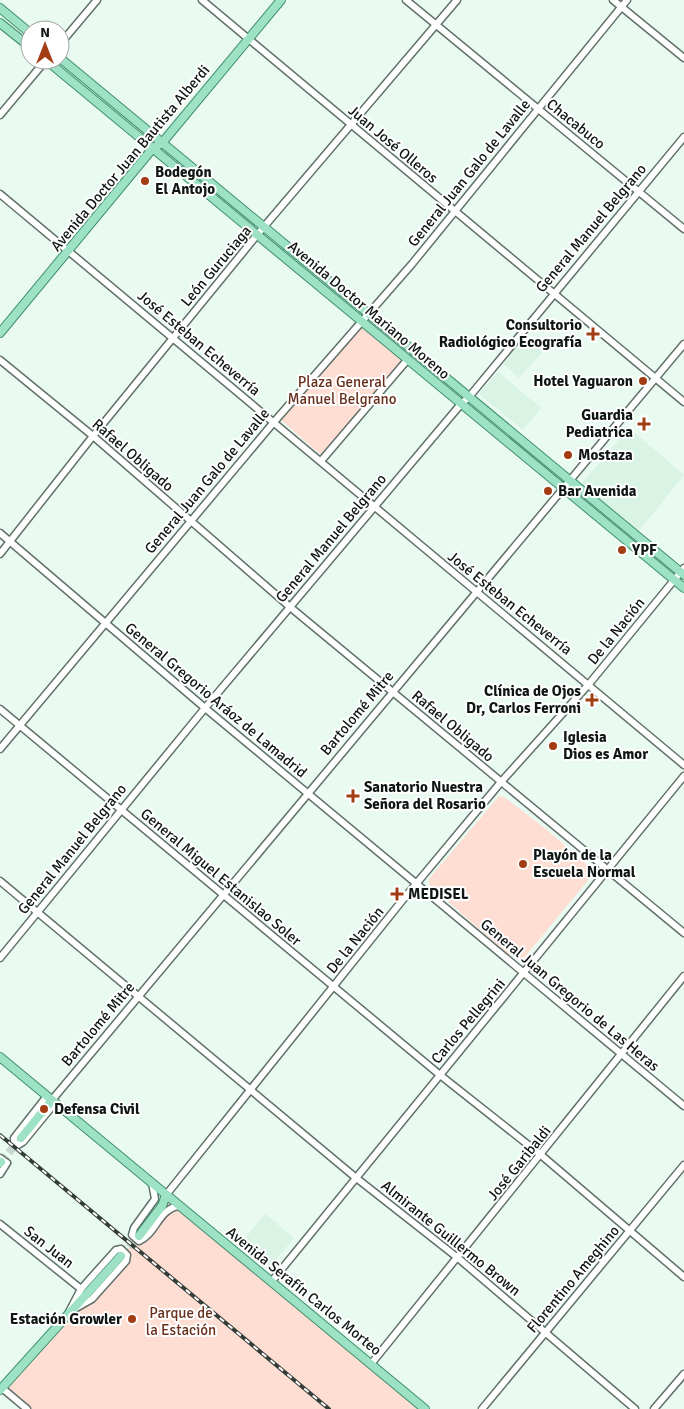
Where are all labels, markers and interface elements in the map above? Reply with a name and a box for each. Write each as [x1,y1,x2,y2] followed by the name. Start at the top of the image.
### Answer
[20,20,70,70] north arrow
[40,24,50,41] text: N
[47,61,213,255] street label: Avenida Doctor Juan Bautista Alberdi
[543,95,609,153] street label: Chacabuco
[404,96,534,250] street label: General Juan Galo de Lavalle
[345,101,442,187] street label: Juan José Olleros
[532,160,650,296] street label: General Manuel Belgrano
[155,163,215,198] place label: Bodegón El Antojo
[139,175,151,187] marker: Bodegón El Antojo
[177,222,255,310] street label: León Guruciaga
[284,237,454,383] street label: Avenida Doctor Mariano Moreno
[134,286,264,400] street label: José Esteban Echeverría
[439,316,582,351] place label: Consultorio Radiológico Ecografía
[586,327,600,341] marker: Consultorio Radiológico Ecografía
[533,372,633,390] place label: Hotel Yaguaron
[287,373,397,408] park label: Plaza General Manuel Belgrano
[637,375,649,387] marker: Hotel Yaguaron
[141,405,273,557] street label: General Juan Galo de Lavalle
[566,406,633,441] place label: Guardia Pediatrica
[89,415,177,495] street label: Rafael Obligado
[637,417,651,431] marker: Guardia Pediatrica
[578,446,633,464] place label: Mostaza
[562,449,574,461] marker: Mostaza
[272,470,390,606] street label: General Manuel Belgrano
[558,482,637,500] place label: Bar Avenida
[542,485,554,497] marker: Bar Avenida
[631,541,657,559] place label: YPF
[616,544,628,556] marker: YPF
[444,547,576,659] street label: José Esteban Echeverría
[584,594,648,668] street label: De la Nación
[122,619,311,781] street label: General Gregorio Aráoz de Lamadrid
[317,667,397,759] street label: Bartolomé Mitre
[466,682,581,717] place label: Clínica de Ojos Dr, Carlos Ferroni
[408,686,498,766] street label: Rafael Obligado
[585,693,599,707] marker: Clínica de Ojos Dr, Carlos Ferroni
[563,728,648,763] place label: Iglesia Dios es Amor
[547,740,559,752] marker: Iglesia Dios es Amor
[364,778,486,813] place label: Sanatorio Nuestra Señora del Rosario
[14,780,130,918] street label: General Manuel Belgrano
[346,789,360,803] marker: Sanatorio Nuestra Señora del Rosario
[137,804,305,950] street label: General Miguel Estanislao Soler
[533,846,636,881] place label: Playón de la Escuela Normal
[517,858,529,870] marker: Playón de la Escuela Normal
[408,885,469,903] place label: MEDISEL
[390,887,404,901] marker: MEDISEL
[323,903,387,977] street label: De la Nación
[477,915,663,1075] street label: General Juan Gregorio de Las Heras
[427,975,509,1067] street label: Carlos Pellegrini
[58,978,138,1070] street label: Bartolomé Mitre
[54,1100,140,1118] place label: Defensa Civil
[38,1103,50,1115] marker: Defensa Civil
[483,1122,555,1204] street label: José Garibaldi
[378,1176,524,1300] street label: Almirante Guillermo Brown
[21,1222,77,1272] street label: San Juan
[523,1222,623,1336] street label: Florentino Ameghino
[223,1223,385,1359] street label: Avenida Serafín Carlos Morteo
[146,1304,216,1339] park label: Parque de la Estación
[10,1310,122,1328] place label: Estación Growler
[126,1313,138,1325] marker: Estación Growler

